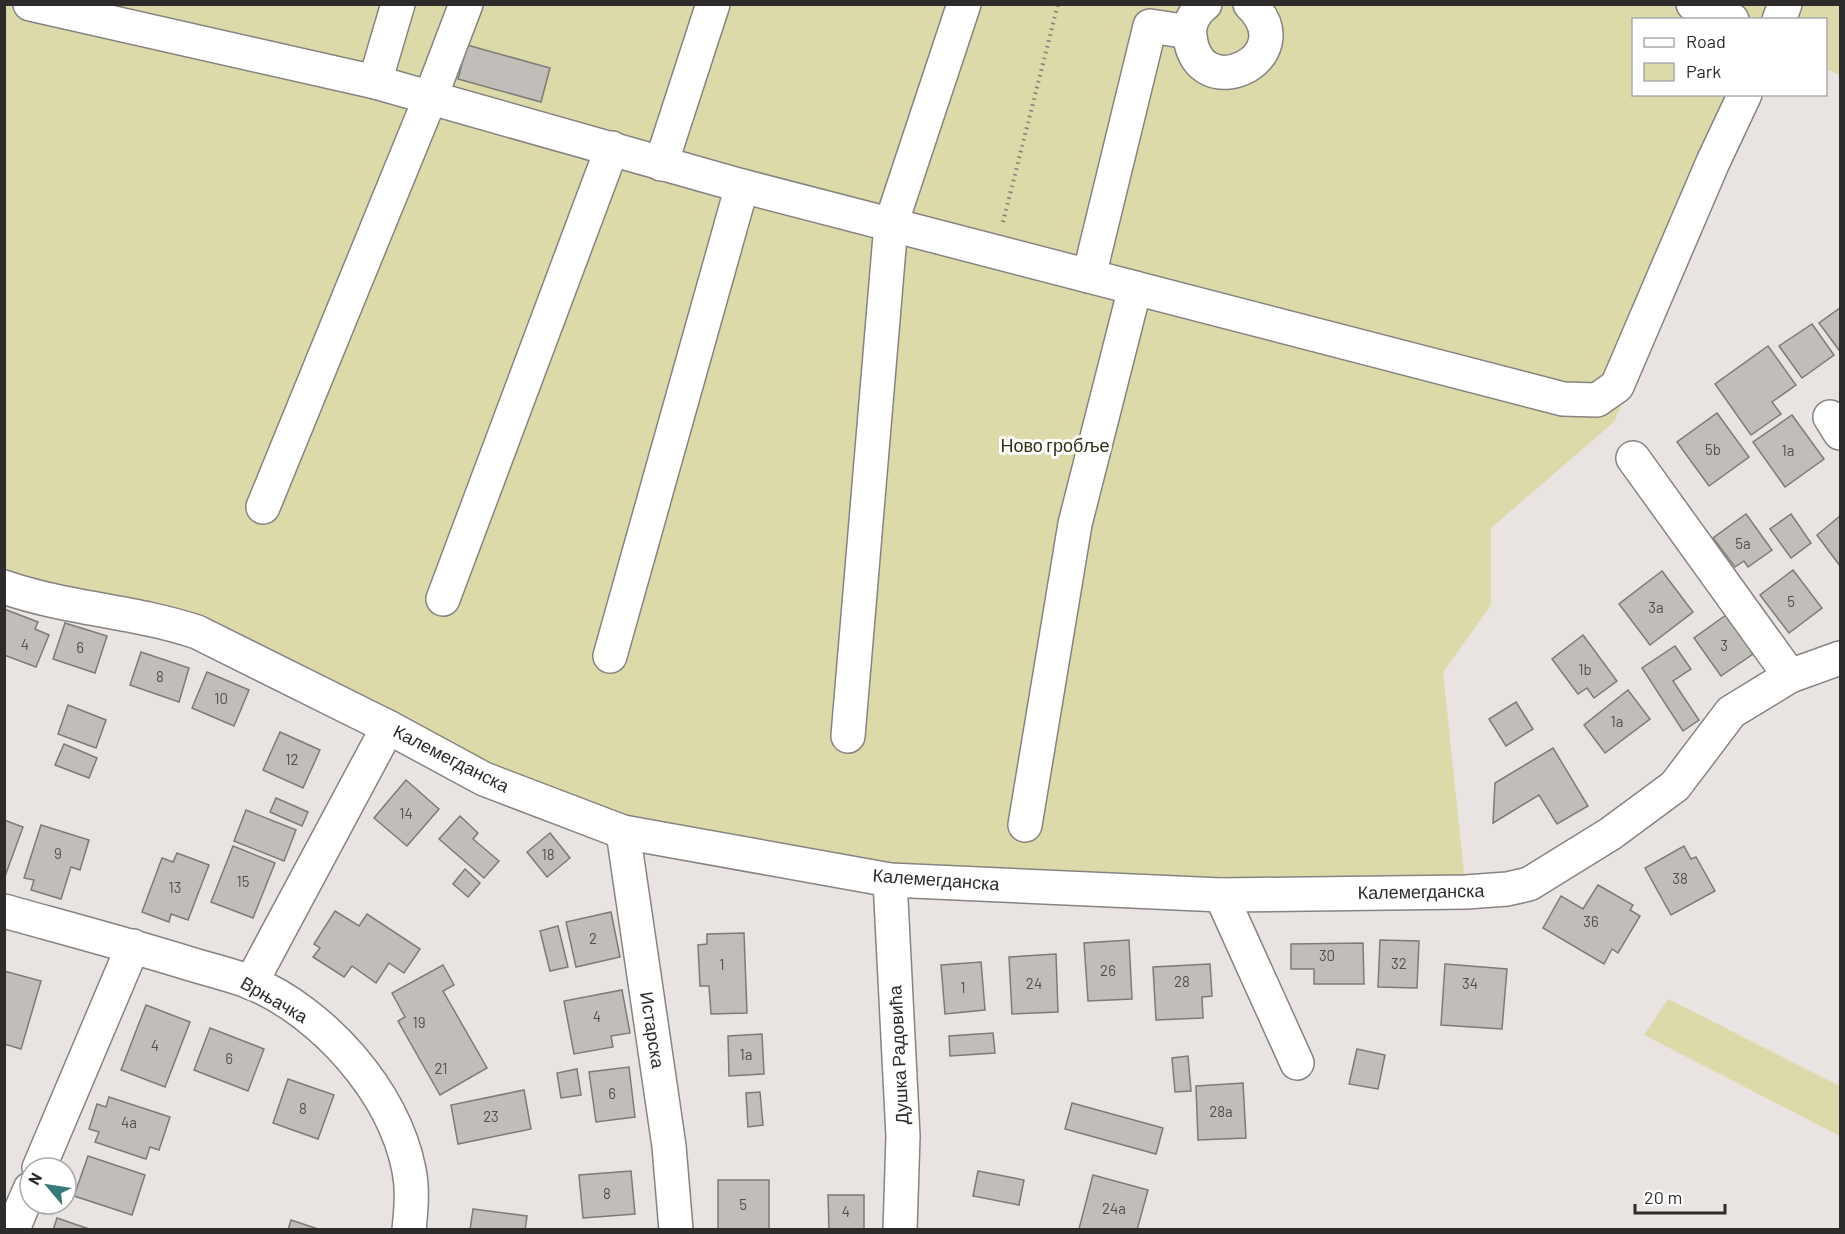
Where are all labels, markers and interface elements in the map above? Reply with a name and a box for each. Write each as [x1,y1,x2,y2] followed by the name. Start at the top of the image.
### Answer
[1632,18,1827,96] legend
[1686,30,1726,52] text: Road
[1686,60,1721,82] text: Park
[1000,434,1110,456] park label: Ново гробље
[1705,440,1721,458] house number: 5b
[1782,441,1794,459] house number: 1a
[1735,534,1751,552] house number: 5a
[1787,592,1795,610] house number: 5
[1648,598,1664,616] house number: 3a
[21,635,29,653] house number: 4
[1720,636,1728,654] house number: 3
[76,638,84,656] house number: 6
[1578,660,1592,678] house number: 1b
[156,667,164,685] house number: 8
[214,689,228,707] house number: 10
[1611,712,1623,730] house number: 1a
[390,720,514,797] street label: Калемегданска
[285,750,299,768] house number: 12
[399,804,413,822] house number: 14
[54,844,62,862] house number: 9
[541,845,555,863] house number: 18
[872,864,1001,894] street label: Калемегданска
[1672,869,1688,887] house number: 38
[237,872,249,890] house number: 15
[169,878,181,896] house number: 13
[1357,879,1486,903] street label: Калемегданска
[1583,912,1599,930] house number: 36
[589,929,597,947] house number: 2
[1319,946,1335,964] house number: 30
[1391,954,1407,972] house number: 32
[719,955,725,973] house number: 1
[1100,961,1116,979] house number: 26
[237,971,313,1028] street label: Врњачка
[1174,972,1190,990] house number: 28
[1026,974,1042,992] house number: 24
[1462,974,1478,992] house number: 34
[960,978,966,996] house number: 1
[883,984,913,1125] street label: Душка Радовића
[636,990,670,1071] street label: Истарска
[593,1007,601,1025] house number: 4
[412,1013,426,1031] house number: 19
[151,1036,159,1054] house number: 4
[740,1045,752,1063] house number: 1a
[225,1049,233,1067] house number: 6
[434,1059,448,1077] house number: 21
[608,1084,616,1102] house number: 6
[299,1099,307,1117] house number: 8
[1209,1102,1233,1120] house number: 28a
[483,1107,499,1125] house number: 23
[121,1113,137,1131] house number: 4a
[18,1156,78,1216] north arrow
[24,1169,45,1188] text: N
[1635,1177,1725,1215] scale bar
[603,1184,611,1202] house number: 8
[1644,1186,1682,1208] text: 20 m
[739,1195,747,1213] house number: 5
[1102,1199,1126,1217] house number: 24a
[842,1202,850,1220] house number: 4

